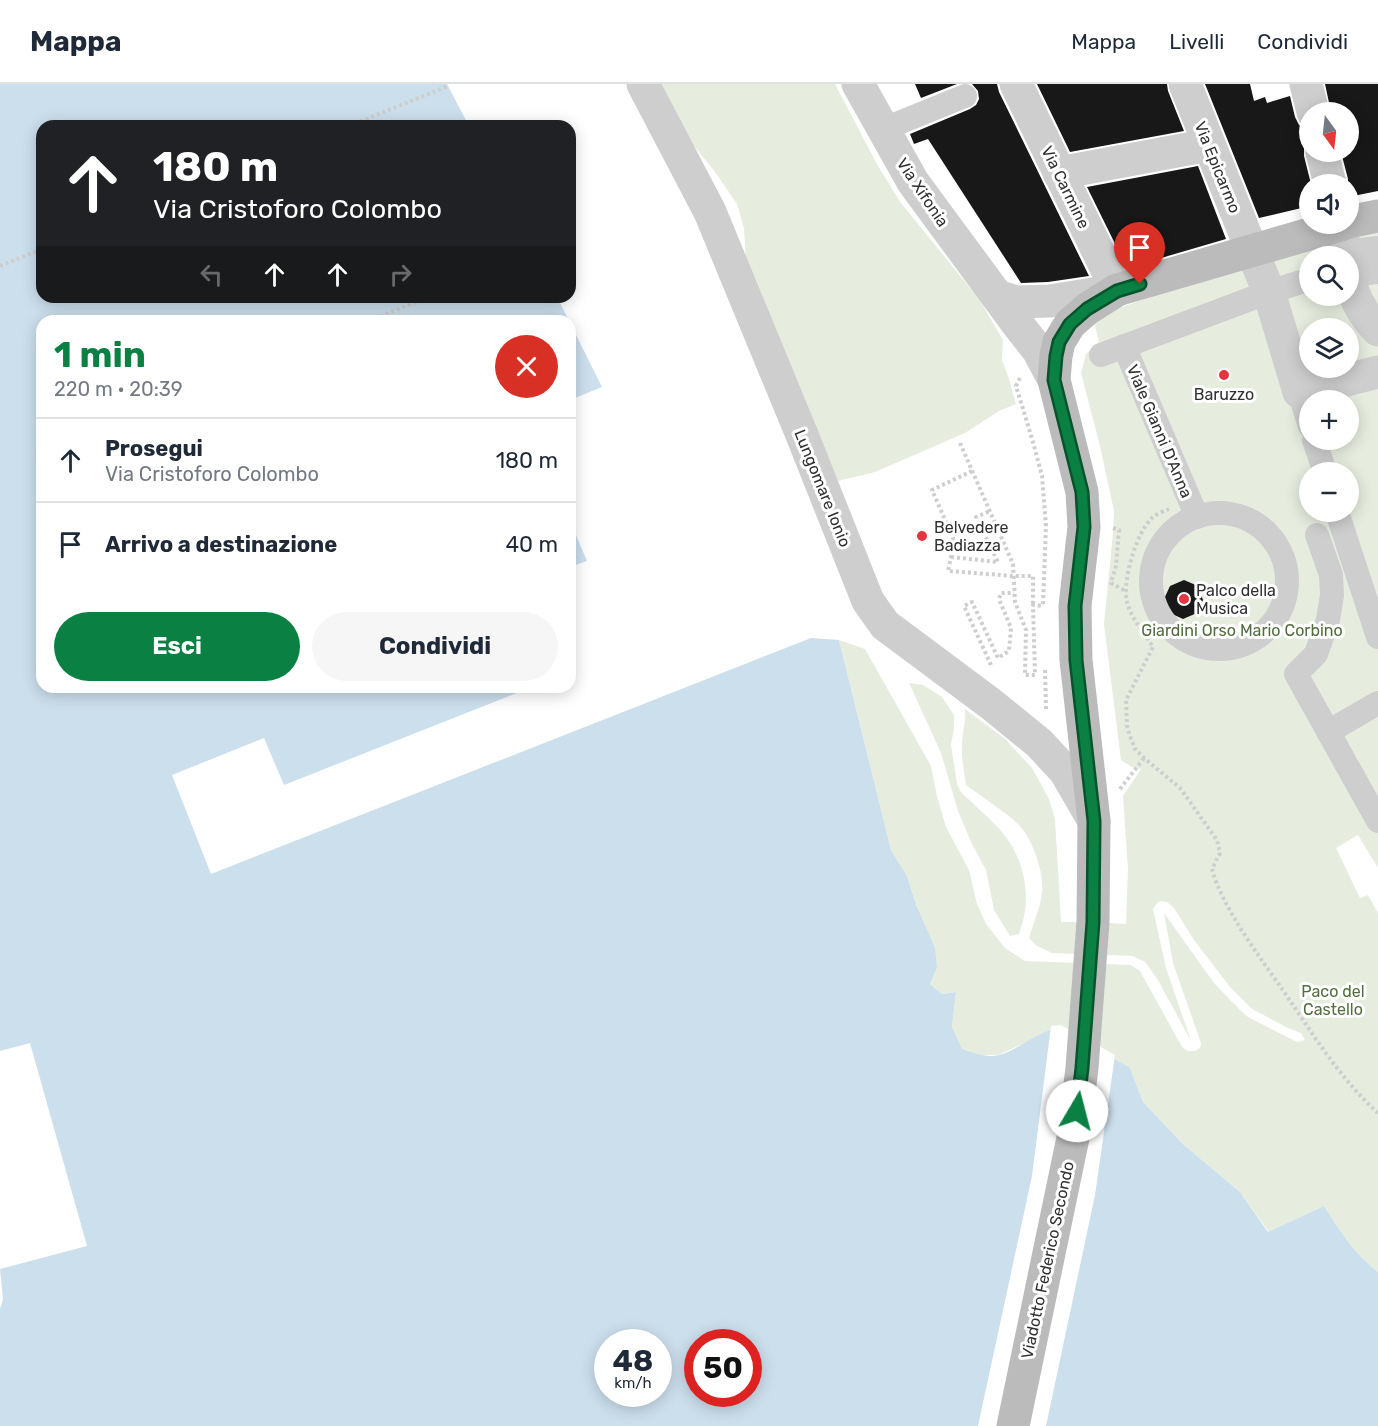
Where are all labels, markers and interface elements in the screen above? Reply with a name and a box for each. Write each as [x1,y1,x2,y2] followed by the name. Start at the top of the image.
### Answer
[30,25,122,58] text: Mappa
[1071,29,1136,54] text: Mappa
[1169,29,1224,54] text: Livelli
[1257,29,1348,54] text: Condividi
[1299,102,1359,162] north arrow
[1299,102,1359,522] map controls
[1191,119,1245,216] street label: Via Epicarmo
[153,142,278,192] text: 180 m
[1037,143,1094,232] street label: Via Carmine
[54,144,132,222] icon: ahead
[893,154,952,230] street label: Via Xifonia
[1299,174,1359,234] button: sound
[153,193,442,225] text: Via Cristoforo Colombo
[1114,222,1165,284] pin
[1123,231,1156,264] icon: arrive
[1299,246,1359,306] button: search
[195,258,228,291] icon: left
[258,258,291,291] icon: ahead
[321,258,354,291] icon: ahead
[384,258,417,291] icon: right
[1299,318,1359,378] button: layers
[54,333,146,376] text: 1 min
[495,335,558,398] button: close
[1123,362,1196,501] street label: Viale Gianni D'Anna
[1217,368,1231,382] marker: Baruzzo
[54,377,183,401] text: 220 m · 20:39
[1194,385,1254,404] place label: Baruzzo
[1299,390,1359,450] button: +
[790,427,855,550] street label: Lungomare Ionio
[105,435,203,462] text: Prosegui
[54,444,87,477] icon: ahead
[496,447,558,474] text: 180 m
[105,462,319,486] text: Via Cristoforo Colombo
[1299,462,1359,522] button: −
[934,518,1008,555] place label: Belvedere Badiazza
[54,528,87,561] icon: arrive
[915,529,929,543] marker: Belvedere Badiazza
[105,531,337,558] text: Arrivo a destinazione
[505,531,558,558] text: 40 m
[1196,581,1276,618] place label: Palco della Musica
[1177,592,1191,606] marker: Palco della Musica
[54,612,300,681] button: Esci
[312,612,558,681] button: Condividi
[1141,621,1343,640] park label: Giardini Orso Mario Corbino
[1301,982,1365,1019] park label: Paco del Castello
[1045,1079,1109,1143] position arrow
[1017,1160,1078,1360] street label: Viadotto Federico Secondo
[684,1329,762,1407] speed limit sign: 50
[613,1343,653,1379] text: 48
[614,1374,652,1392] text: km/h

